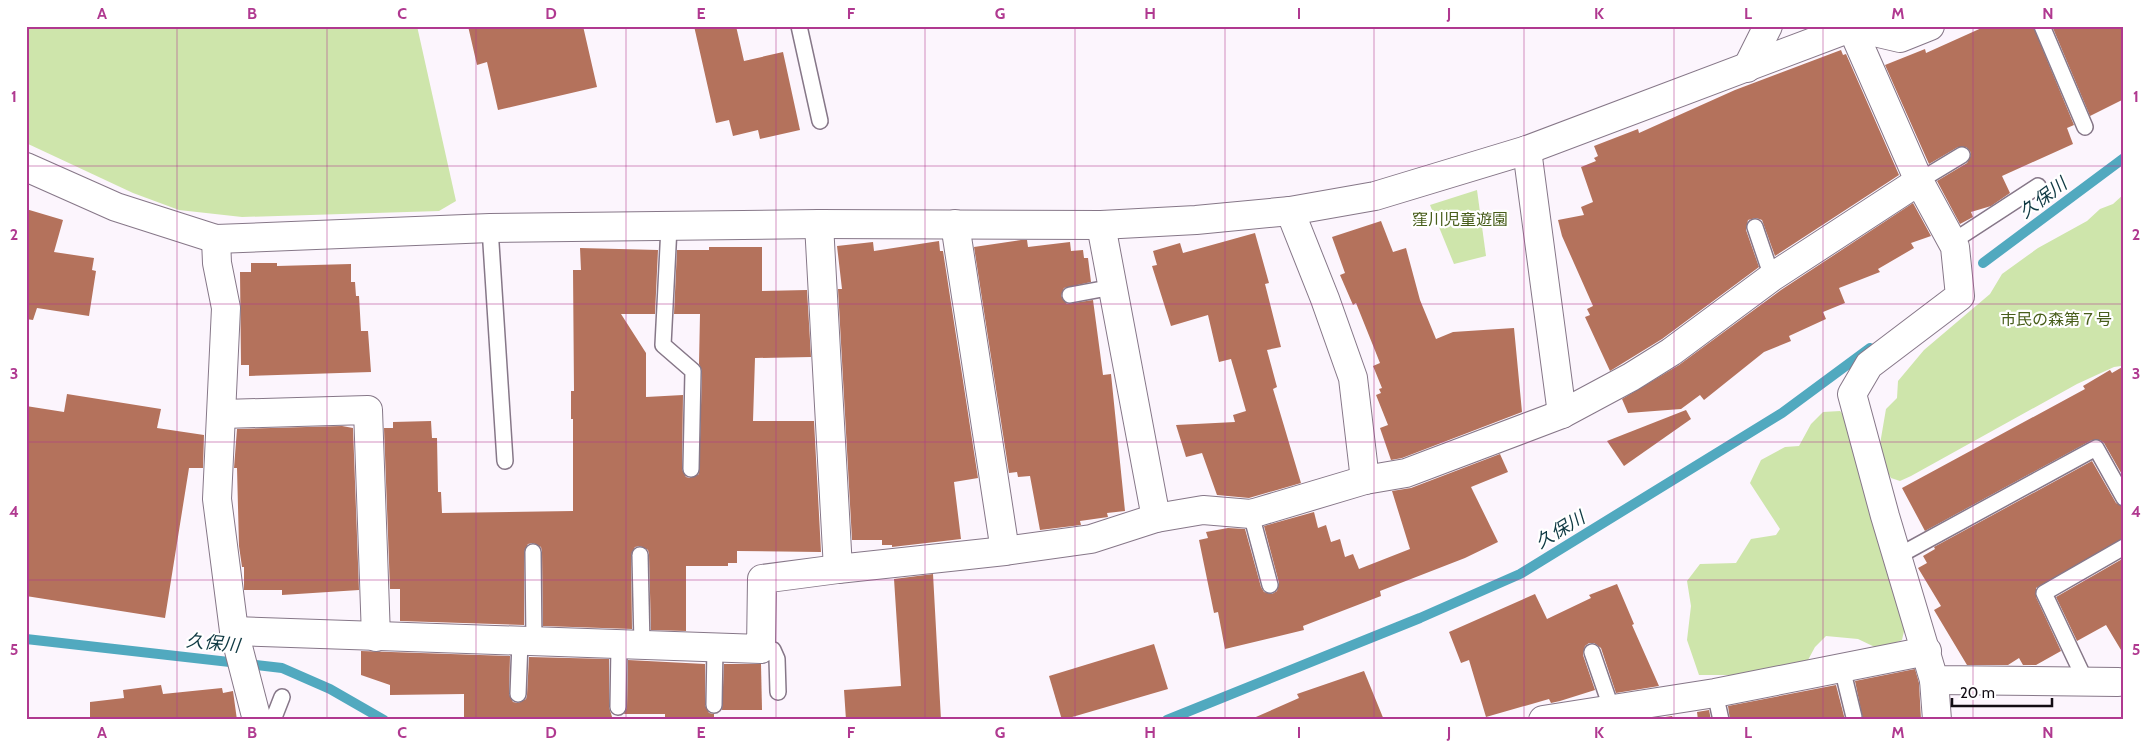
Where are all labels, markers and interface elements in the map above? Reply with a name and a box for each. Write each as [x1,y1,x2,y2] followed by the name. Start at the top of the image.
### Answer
[97,4,107,23] text: A
[247,4,257,23] text: B
[397,4,407,23] text: C
[545,4,557,23] text: D
[696,4,706,23] text: E
[847,4,856,23] text: F
[995,4,1005,23] text: G
[1144,4,1156,23] text: H
[1297,4,1301,23] text: I
[1446,4,1451,23] text: J
[1594,4,1604,23] text: K
[1744,4,1752,23] text: L
[1891,4,1905,23] text: M
[2042,4,2054,23] text: N
[11,87,17,106] text: 1
[2133,87,2139,106] text: 1
[2015,172,2073,223] water label: 久保川
[1412,210,1508,229] park label: 窪川児童遊園
[10,225,18,244] text: 2
[2132,225,2140,244] text: 2
[2000,310,2112,329] park label: 市民の森第７号
[10,364,18,383] text: 3
[2132,364,2140,383] text: 3
[9,502,19,521] text: 4
[2131,502,2141,521] text: 4
[1531,506,1591,553] water label: 久保川
[185,629,243,657] water label: 久保川
[10,640,18,659] text: 5
[2132,640,2140,659] text: 5
[1952,676,2052,708] scale bar
[1960,684,1995,702] text: 20 m
[97,723,107,742] text: A
[247,723,257,742] text: B
[397,723,407,742] text: C
[545,723,557,742] text: D
[696,723,706,742] text: E
[847,723,856,742] text: F
[995,723,1005,742] text: G
[1144,723,1156,742] text: H
[1297,723,1301,742] text: I
[1446,723,1451,742] text: J
[1594,723,1604,742] text: K
[1744,723,1752,742] text: L
[1891,723,1905,742] text: M
[2042,723,2054,742] text: N

